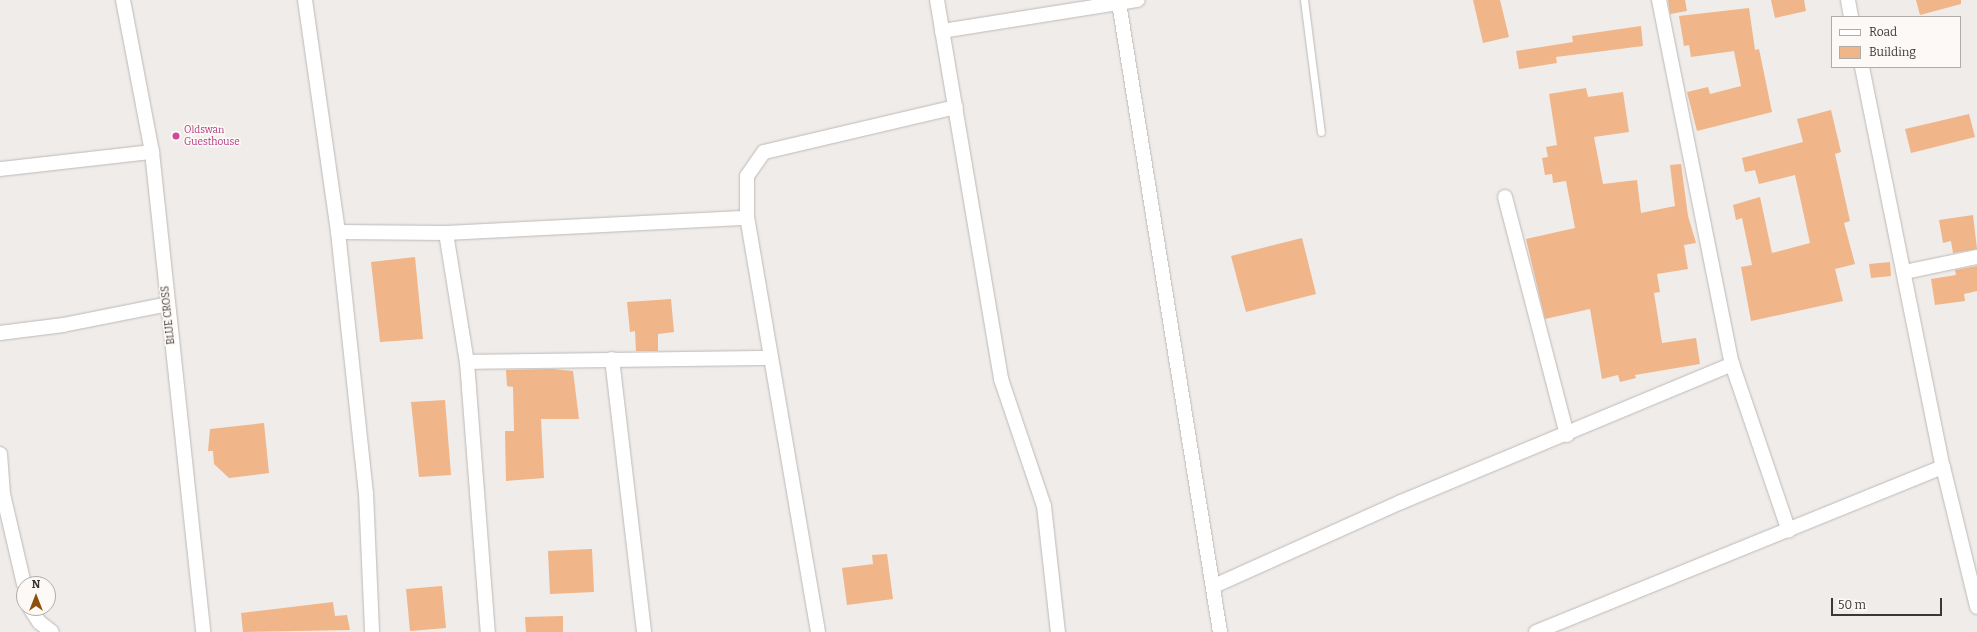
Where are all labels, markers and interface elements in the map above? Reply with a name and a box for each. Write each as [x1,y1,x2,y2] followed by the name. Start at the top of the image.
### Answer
[1831,16,1961,68] legend
[1869,25,1897,39] text: Road
[1869,45,1916,59] text: Building
[184,124,240,148] place label: Oldswan Guesthouse
[171,131,181,141] marker: Oldswan Guesthouse
[160,285,178,345] street label: BLUE CROSS
[16,576,56,616] north arrow
[32,578,40,591] text: N
[1833,590,1944,616] scale bar
[1838,598,1866,612] text: 50 m

